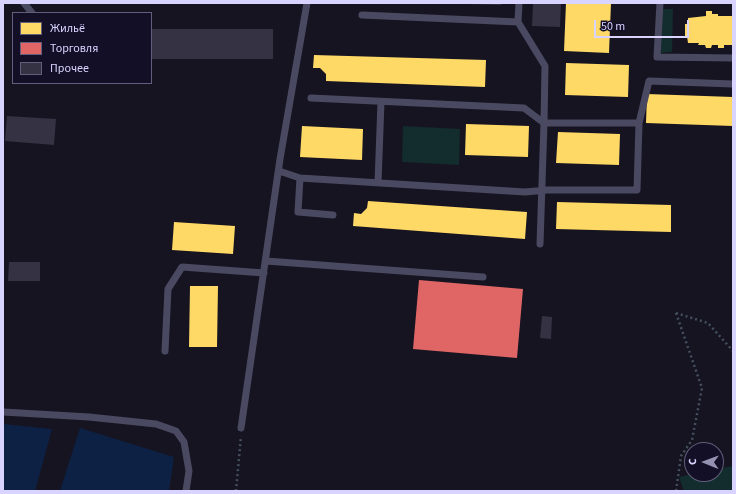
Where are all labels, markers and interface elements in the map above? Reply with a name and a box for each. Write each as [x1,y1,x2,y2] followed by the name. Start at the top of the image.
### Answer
[12,12,152,84] legend
[596,12,691,38] scale bar
[601,18,625,35] text: 50 m
[50,20,85,37] text: Жильё
[50,40,98,57] text: Торговля
[50,60,89,77] text: Прочее
[684,442,724,482] north arrow
[685,458,700,465] text: С

